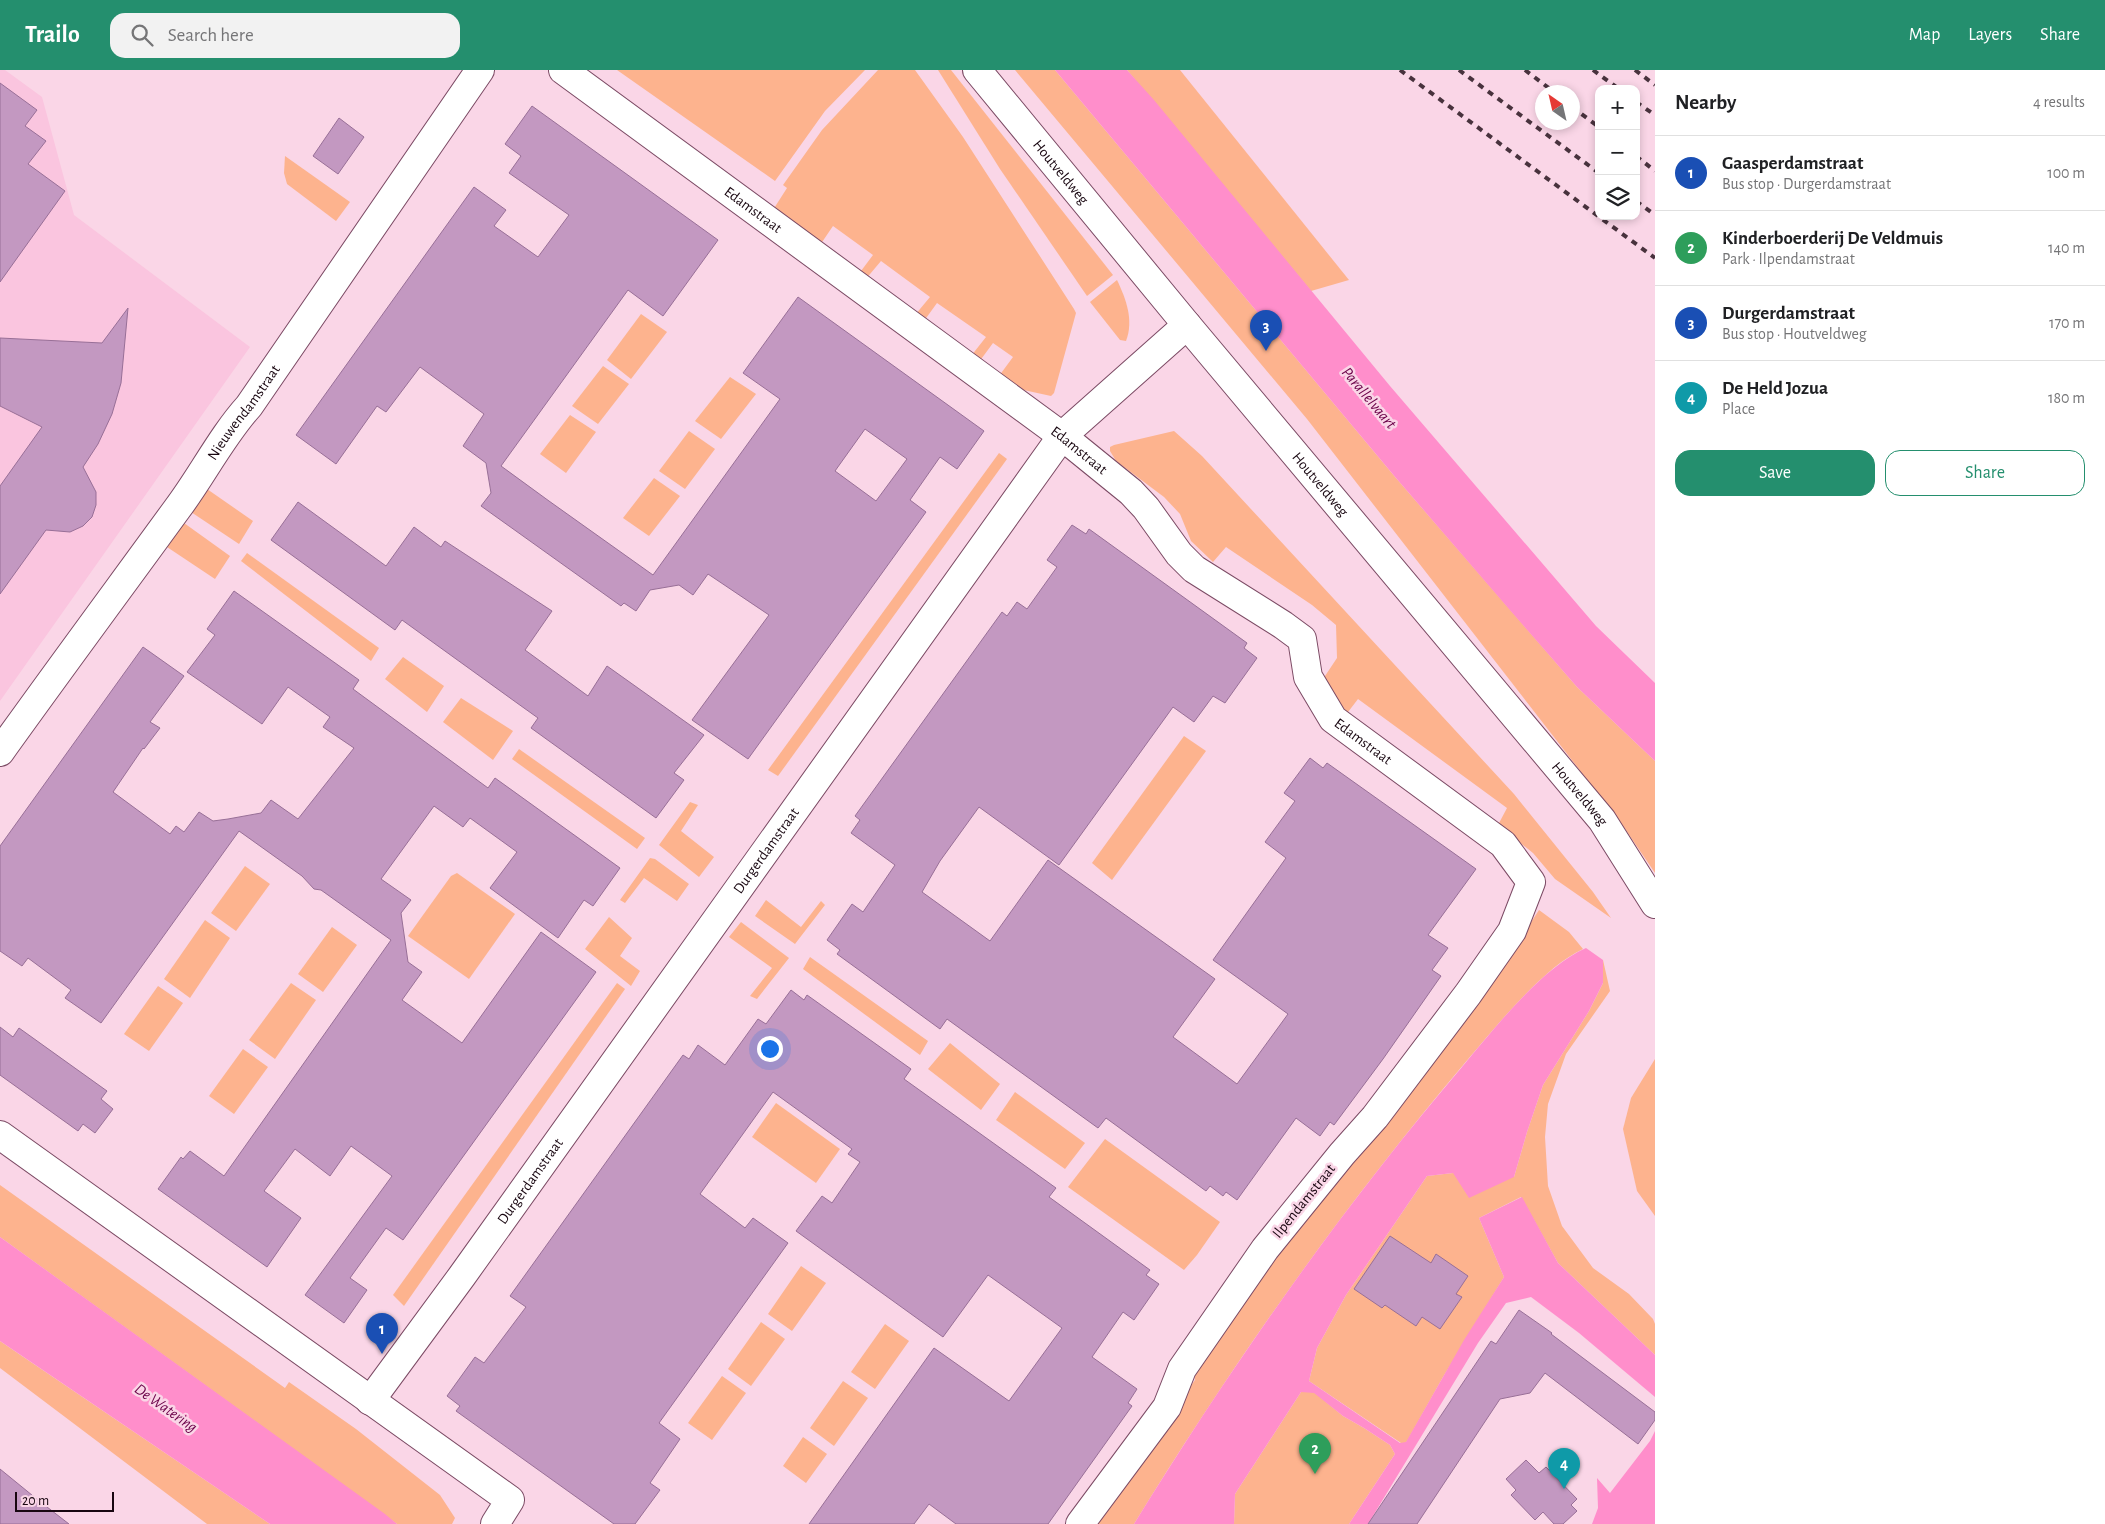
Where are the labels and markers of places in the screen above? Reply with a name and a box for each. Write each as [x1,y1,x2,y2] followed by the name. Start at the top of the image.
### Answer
[1250,310,1282,351] pin: 3
[366,1313,398,1354] pin: 1
[1299,1433,1331,1474] pin: 2
[1548,1448,1580,1489] pin: 4

